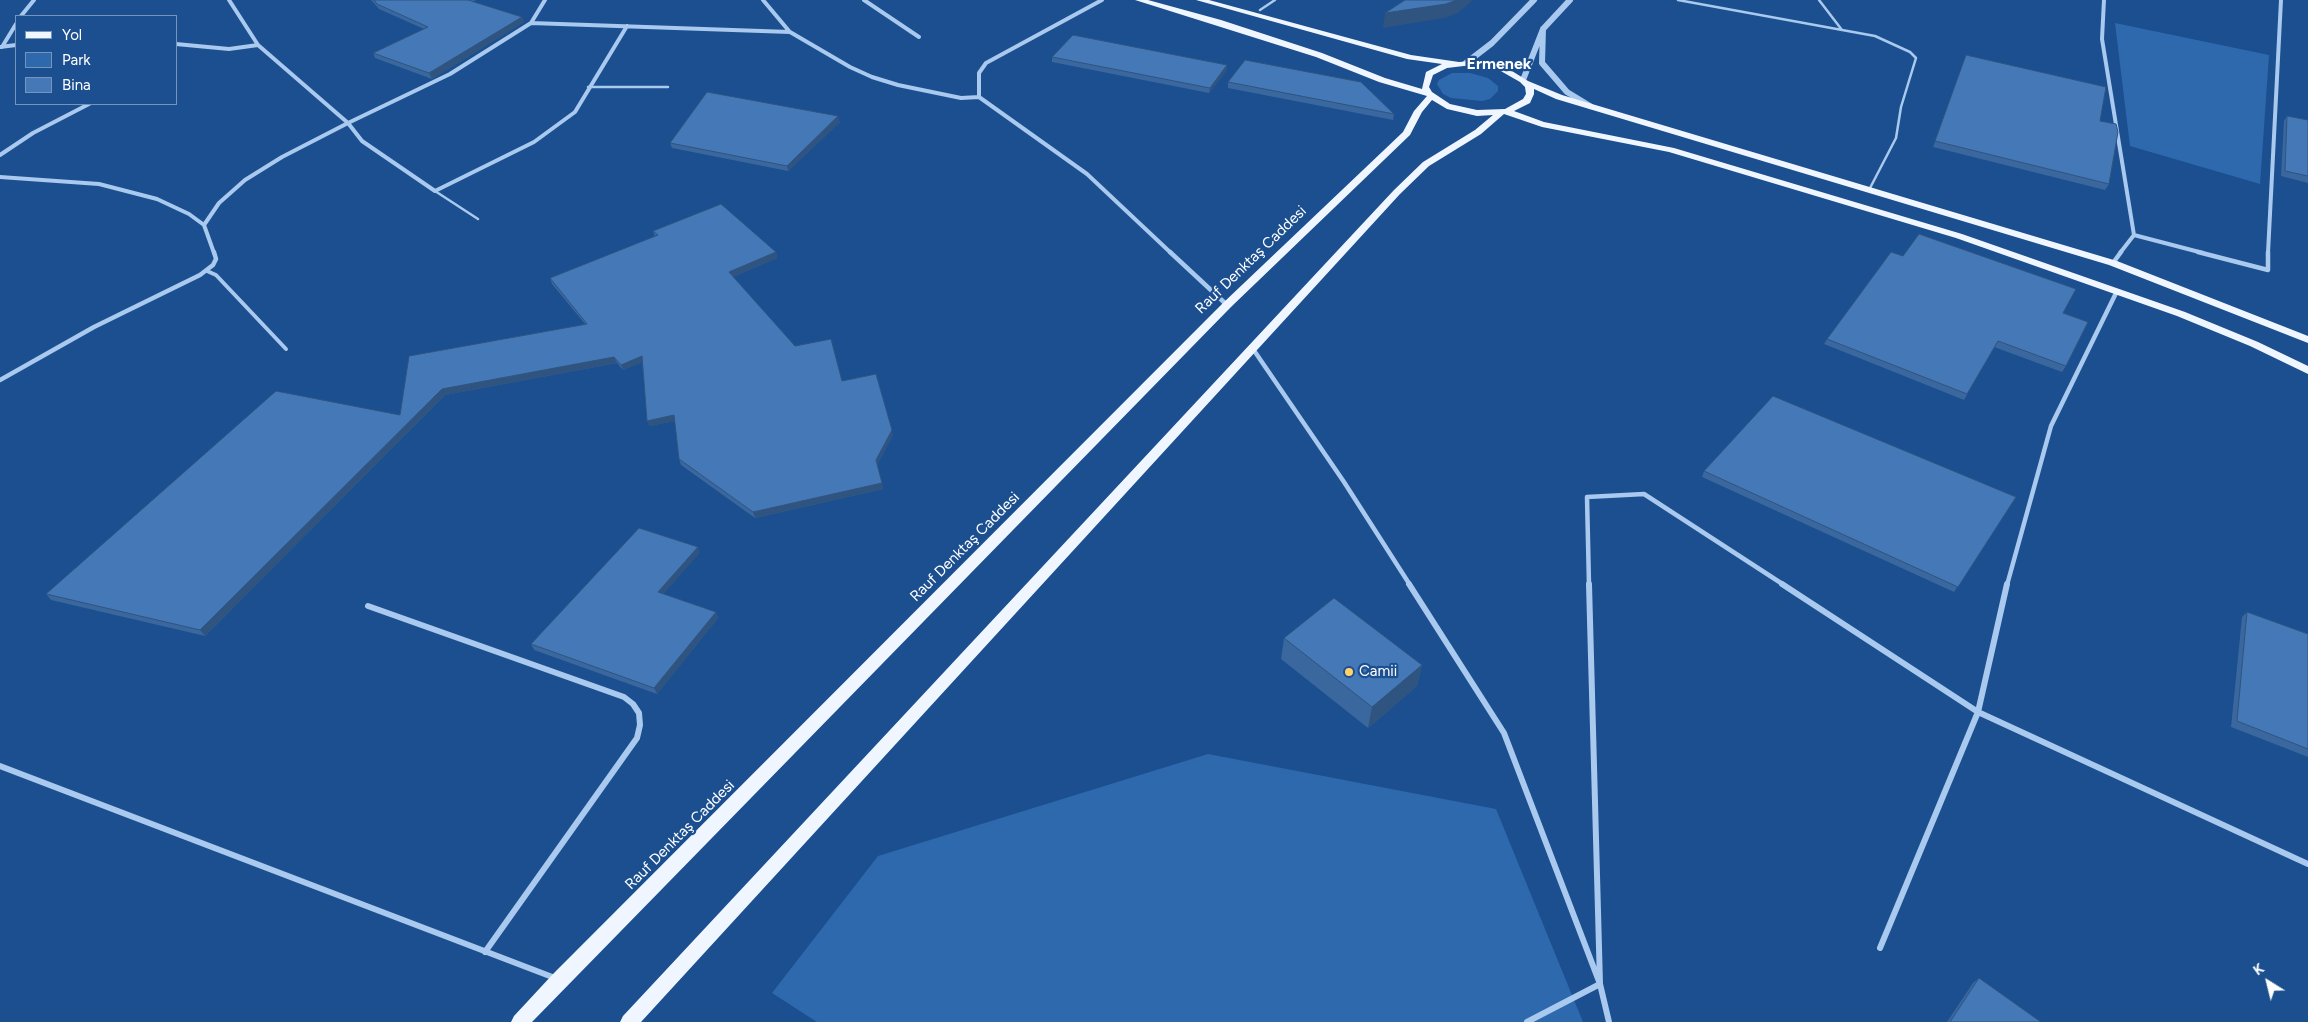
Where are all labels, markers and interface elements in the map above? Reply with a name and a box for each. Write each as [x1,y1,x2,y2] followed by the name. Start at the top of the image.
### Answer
[15,15,178,105] legend
[62,26,82,44] text: Yol
[62,51,91,69] text: Park
[1467,54,1531,74] district label: Ermenek
[62,76,91,94] text: Bina
[1192,202,1310,318] street label: Rauf Denktaş Caddesi
[906,488,1024,606] street label: Rauf Denktaş Caddesi
[1359,663,1397,681] place label: Camii
[1343,666,1355,678] marker: Camii
[621,776,739,894] street label: Rauf Denktaş Caddesi
[2243,957,2293,1007] north arrow
[2250,960,2268,979] text: K

